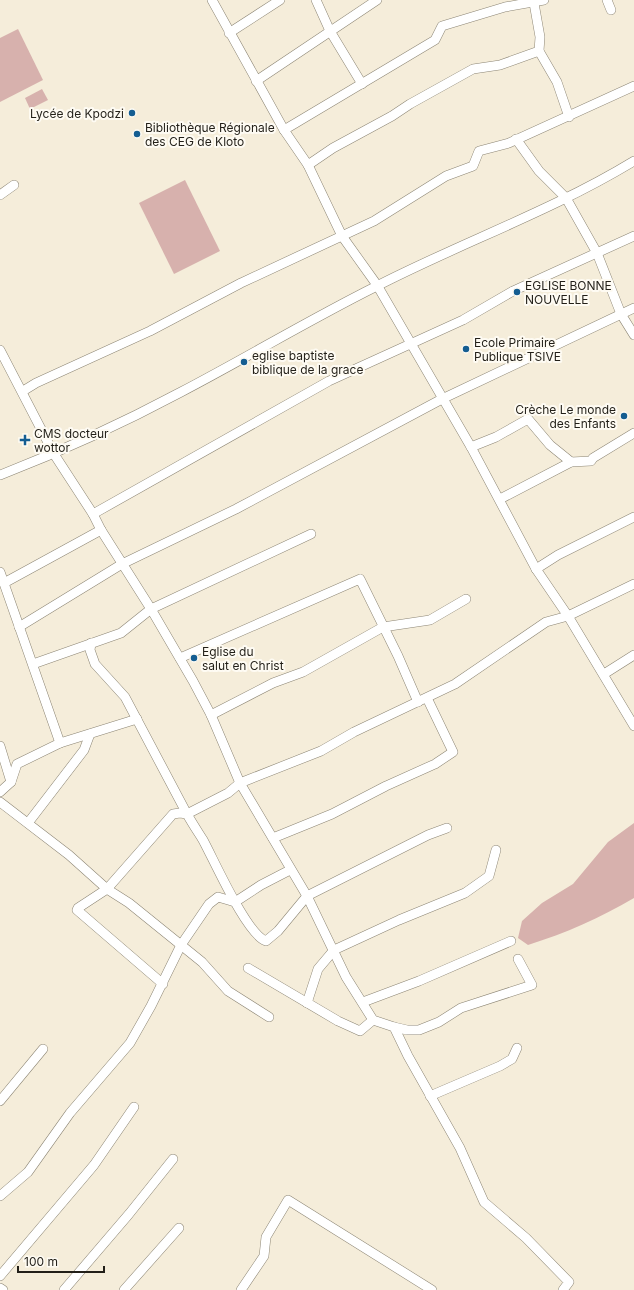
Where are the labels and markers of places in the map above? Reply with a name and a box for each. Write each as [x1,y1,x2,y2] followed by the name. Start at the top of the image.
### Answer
[30,106,124,121] place label: Lycée de Kpodzi
[127,108,137,118] marker: Lycée de Kpodzi
[145,120,275,149] place label: Bibliothèque Régionale des CEG de Kloto
[132,129,142,139] marker: Bibliothèque Régionale des CEG de Kloto
[525,278,612,307] place label: EGLISE BONNE NOUVELLE
[512,287,522,297] marker: EGLISE BONNE NOUVELLE
[474,335,561,364] place label: Ecole Primaire Publique TSIVE
[461,344,471,354] marker: Ecole Primaire Publique TSIVE
[252,348,363,377] place label: eglise baptiste biblique de la grace
[239,357,249,367] marker: eglise baptiste biblique de la grace
[515,402,616,431] place label: Crèche Le monde des Enfants
[619,411,629,421] marker: Crèche Le monde des Enfants
[34,426,109,455] place label: CMS docteur wottor
[19,434,31,446] marker: CMS docteur wottor
[202,644,284,673] place label: Eglise du salut en Christ
[189,653,199,663] marker: Eglise du salut en Christ

